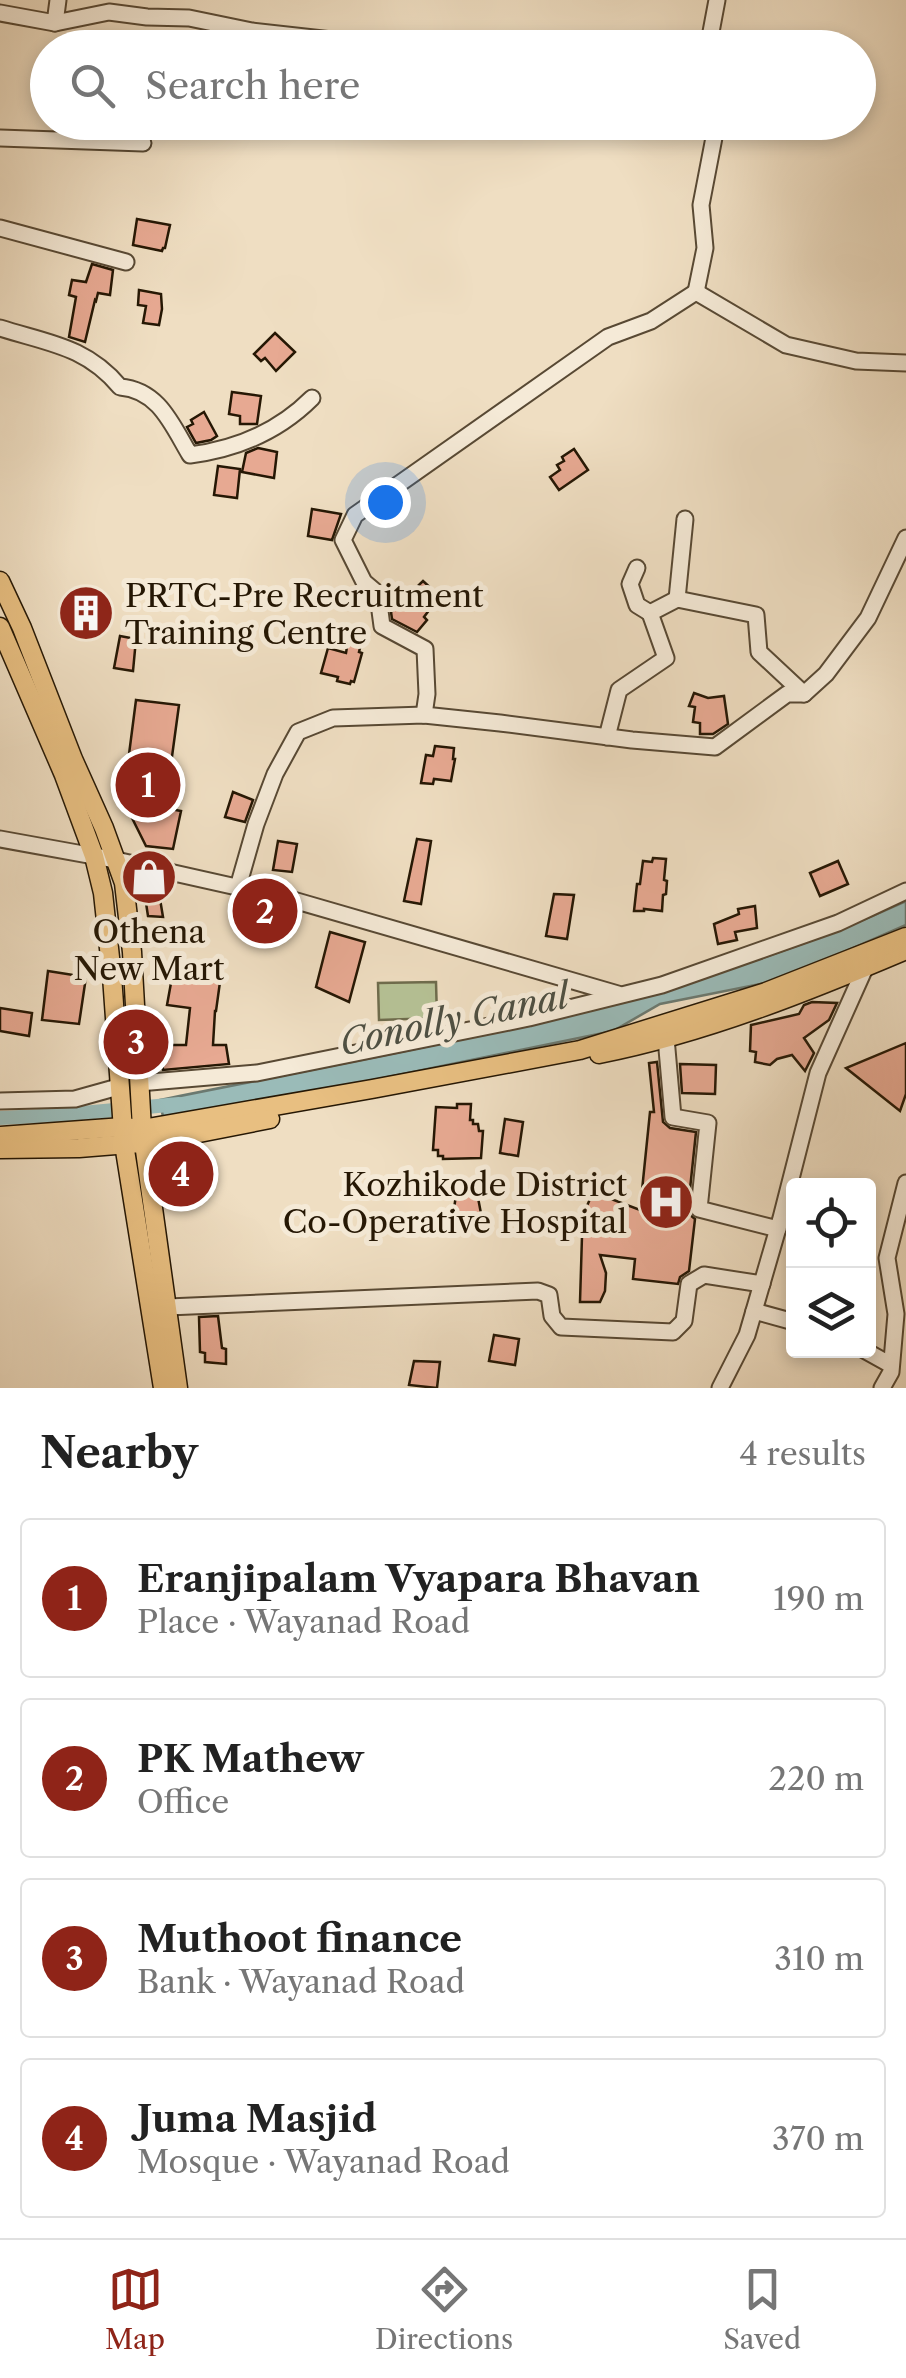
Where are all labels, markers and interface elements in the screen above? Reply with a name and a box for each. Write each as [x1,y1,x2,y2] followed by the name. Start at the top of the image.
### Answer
[30,30,876,140] search box
[65,58,120,113] icon: search
[145,62,360,109] text: Search here
[360,477,411,528] your location
[125,576,484,652] place label: PRTC-Pre Recruitment Training Centre
[56,583,116,643] building icon: PRTC-Pre Recruitment Training Centre
[116,748,180,822] pin: 1
[119,847,179,907] shop icon: Othena New Mart
[232,874,298,948] pin: 2
[74,912,225,988] place label: Othena New Mart
[335,973,576,1064] water label: Conolly Canal
[104,1004,168,1080] pin: 3
[148,1136,214,1212] pin: 4
[283,1165,628,1241] place label: Kozhikode District Co-Operative Hospital
[636,1172,696,1232] hospital icon: Kozhikode District Co-Operative Hospital
[786,1178,876,1358] map controls
[786,1178,876,1268] button: locate
[786,1268,876,1358] button: layers
[40,1427,198,1479] text: Nearby
[740,1434,866,1473] text: 4 results
[137,1555,700,1602] text: Eranjipalam Vyapara Bhavan
[67,1579,82,1618] text: 1
[773,1579,864,1618] text: 190 m
[137,1602,470,1641] text: Place · Wayanad Road
[137,1735,363,1782] text: PK Mathew
[65,1759,84,1798] text: 2
[769,1759,864,1798] text: 220 m
[137,1782,229,1821] text: Office
[137,1915,462,1962] text: Muthoot finance
[65,1939,84,1978] text: 3
[774,1939,864,1978] text: 310 m
[137,1962,465,2001] text: Bank · Wayanad Road
[137,2095,377,2142] text: Juma Masjid
[65,2119,84,2158] text: 4
[772,2119,864,2158] text: 370 m
[137,2142,510,2181] text: Mosque · Wayanad Road
[105,2262,165,2356] tab: Map
[375,2262,513,2356] tab: Directions
[723,2262,801,2356] tab: Saved

